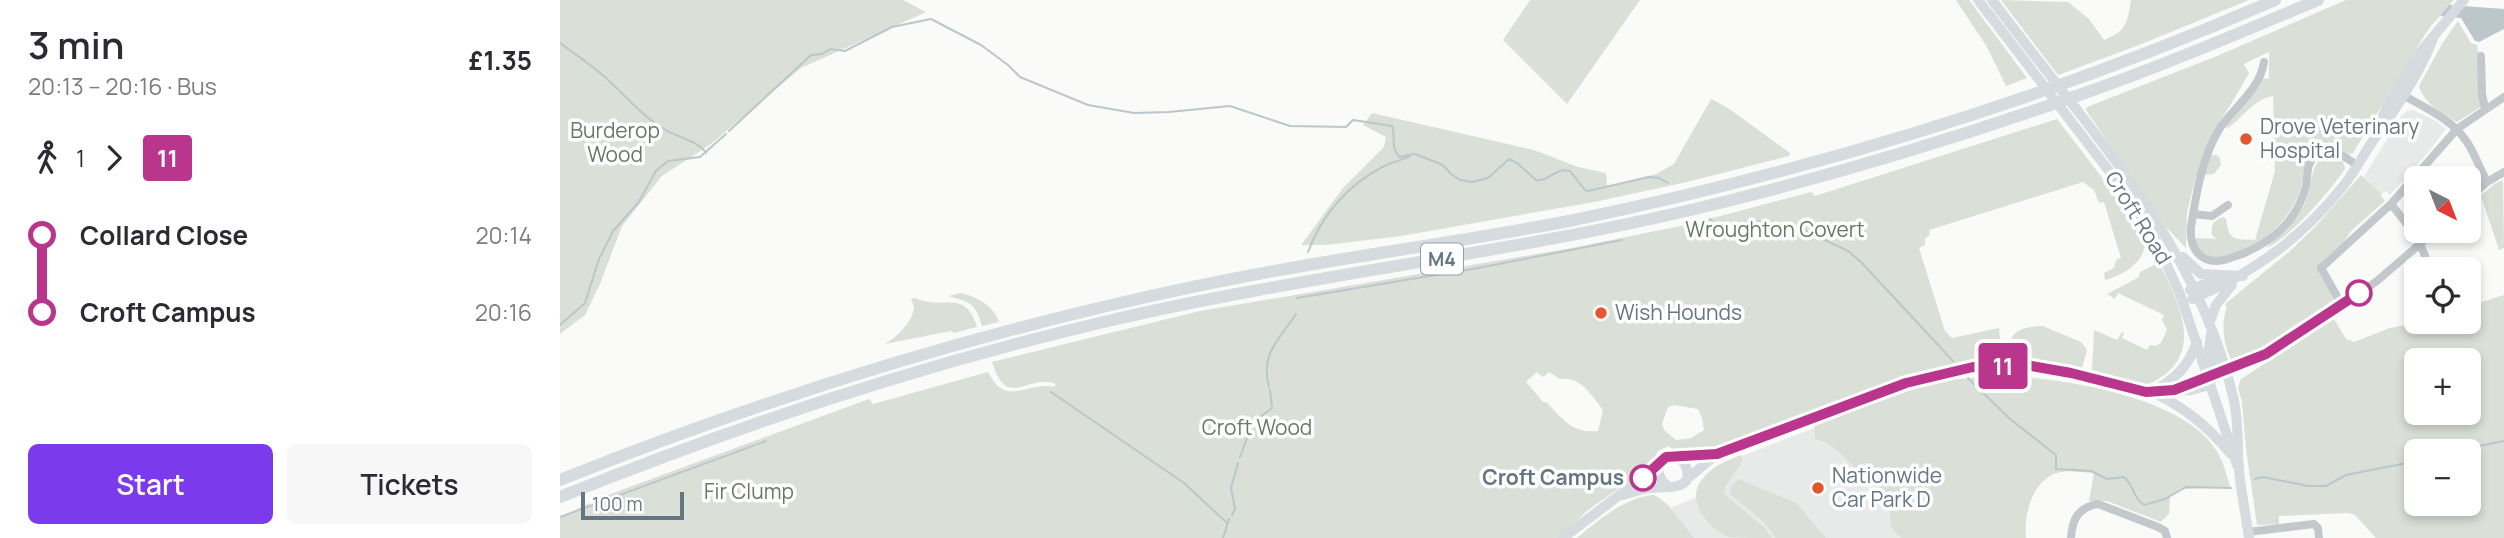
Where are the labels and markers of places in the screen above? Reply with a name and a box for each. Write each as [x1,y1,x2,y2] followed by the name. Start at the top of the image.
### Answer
[2260,112,2419,164] place label: Drove Veterinary Hospital
[2238,131,2254,147] marker: Drove Veterinary Hospital
[2346,280,2372,306] unlabelled marker
[1615,298,1742,326] place label: Wish Hounds
[1593,305,1609,321] marker: Wish Hounds
[1832,461,1942,513] place label: Nationwide Car Park D
[1482,463,1624,491] place label: Croft Campus
[1630,465,1656,491] marker: Croft Campus
[1810,480,1826,496] marker: Nationwide Car Park D

